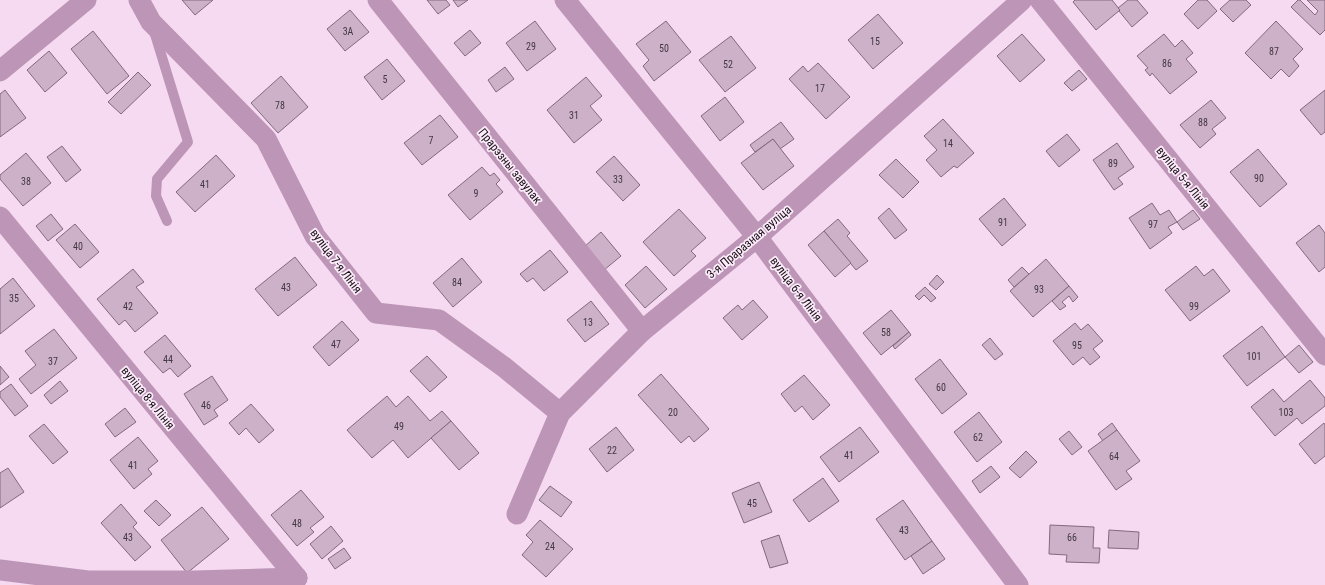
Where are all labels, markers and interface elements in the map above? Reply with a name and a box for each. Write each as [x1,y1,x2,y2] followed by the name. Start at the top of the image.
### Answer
[343,26,354,37] house number: 3А
[870,36,880,47] house number: 15
[526,41,536,52] house number: 29
[659,43,669,54] house number: 50
[1269,46,1279,57] house number: 87
[1162,58,1172,69] house number: 86
[723,59,733,70] house number: 52
[383,74,388,85] house number: 5
[815,83,825,94] house number: 17
[275,100,285,111] house number: 78
[569,110,579,121] house number: 31
[1198,117,1208,128] house number: 88
[475,126,545,207] street label: Прарэзны завулак
[429,135,434,146] house number: 7
[943,138,953,149] house number: 14
[1153,144,1213,212] street label: вуліца 5-я Лінія
[1108,158,1118,169] house number: 89
[1254,173,1264,184] house number: 90
[613,174,623,185] house number: 33
[21,176,31,187] house number: 38
[200,179,210,190] house number: 41
[474,188,479,199] house number: 9
[704,203,794,281] street label: 3-я Праразная вуліца
[998,217,1008,228] house number: 91
[1148,219,1158,230] house number: 97
[307,226,365,296] street label: вуліца 7-я Лінія
[73,241,83,252] house number: 40
[767,254,825,324] street label: вуліца 6-я Лінія
[452,277,462,288] house number: 84
[281,282,291,293] house number: 43
[1034,284,1044,295] house number: 93
[9,293,19,304] house number: 35
[123,301,133,312] house number: 42
[1189,301,1199,312] house number: 99
[583,317,593,328] house number: 13
[881,327,891,338] house number: 58
[331,339,341,350] house number: 47
[1072,340,1082,351] house number: 95
[1247,351,1261,362] house number: 101
[163,354,173,365] house number: 44
[48,356,58,367] house number: 37
[118,364,178,432] street label: вуліца 8-я Лінія
[936,382,946,393] house number: 60
[201,400,211,411] house number: 46
[668,407,678,418] house number: 20
[1279,407,1293,418] house number: 103
[394,421,404,432] house number: 49
[973,432,983,443] house number: 62
[607,445,617,456] house number: 22
[844,450,854,461] house number: 41
[1109,451,1119,462] house number: 64
[128,460,138,471] house number: 41
[747,498,757,509] house number: 45
[292,518,302,529] house number: 48
[899,525,909,536] house number: 43
[123,532,133,543] house number: 43
[1067,532,1077,543] house number: 66
[545,541,555,552] house number: 24

